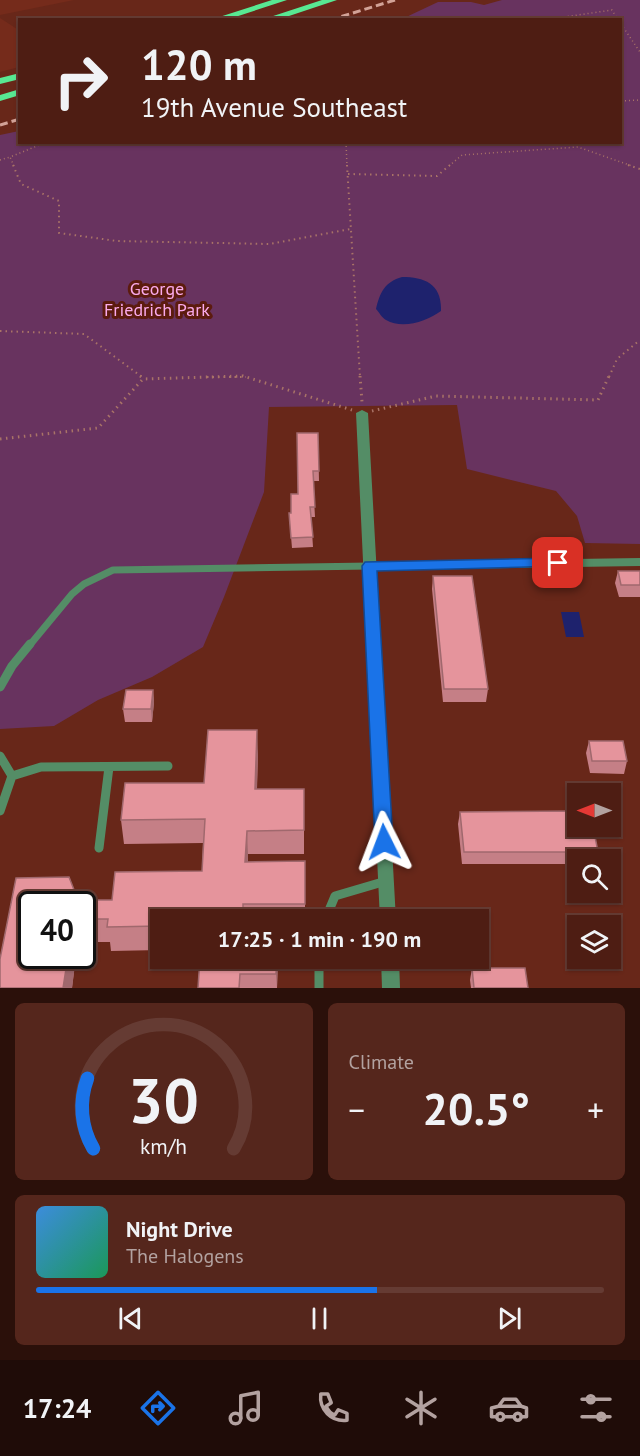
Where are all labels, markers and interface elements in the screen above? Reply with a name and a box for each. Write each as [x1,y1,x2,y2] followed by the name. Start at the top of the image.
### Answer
[141,37,257,92] text: 120 m
[42,42,120,120] icon: right
[141,90,407,124] text: 19th Avenue Southeast
[104,277,210,321] park label: George Friedrich Park
[532,537,583,588] pin
[541,546,574,579] icon: arrive
[567,783,621,837] north arrow
[567,783,621,969] map controls
[352,810,416,874] position arrow
[567,849,621,903] button: search
[18,891,96,969] speed limit sign: 40
[567,915,621,969] button: layers
[218,925,421,953] text: 17:25 · 1 min · 190 m
[349,1049,414,1075] text: Climate
[128,1059,199,1140] text: 30
[423,1079,530,1137] text: 20.5°
[349,1088,365,1131] text: −
[587,1088,604,1131] text: +
[140,1132,187,1160] text: km/h
[126,1215,233,1243] text: Night Drive
[126,1243,244,1269] text: The Halogens
[114,1302,147,1335] icon: previous
[303,1302,336,1335] icon: pause
[493,1302,526,1335] icon: next
[137,1387,179,1429] icon: directions
[225,1387,267,1429] icon: music
[312,1387,354,1429] icon: phone
[400,1387,442,1429] icon: climate
[488,1387,530,1429] icon: car
[575,1387,617,1429] icon: filters
[23,1391,91,1425] text: 17:24

